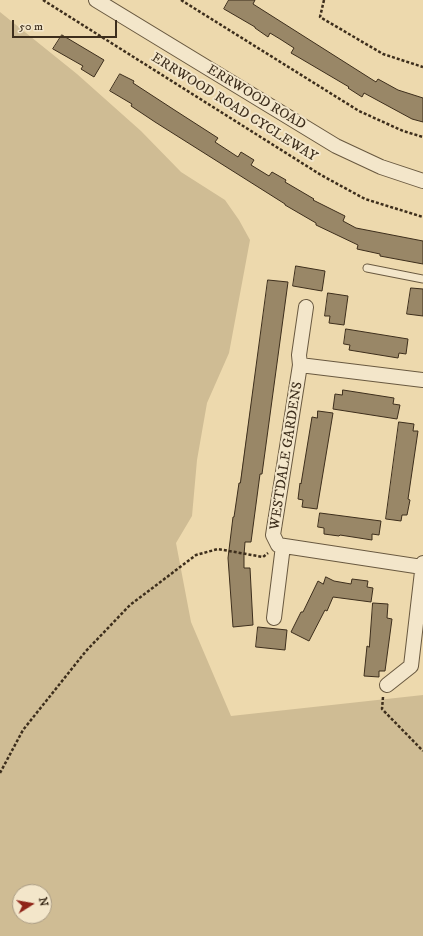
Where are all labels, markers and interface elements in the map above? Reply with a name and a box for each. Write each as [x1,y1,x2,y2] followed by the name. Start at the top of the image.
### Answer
[14,12,119,38] scale bar
[19,19,43,34] text: 50 m
[148,50,320,166] street label: ERRWOOD ROAD CYCLEWAY
[204,62,308,134] street label: ERRWOOD ROAD
[267,381,307,531] street label: WESTDALE GARDENS
[12,884,52,924] north arrow
[35,896,51,908] text: N

